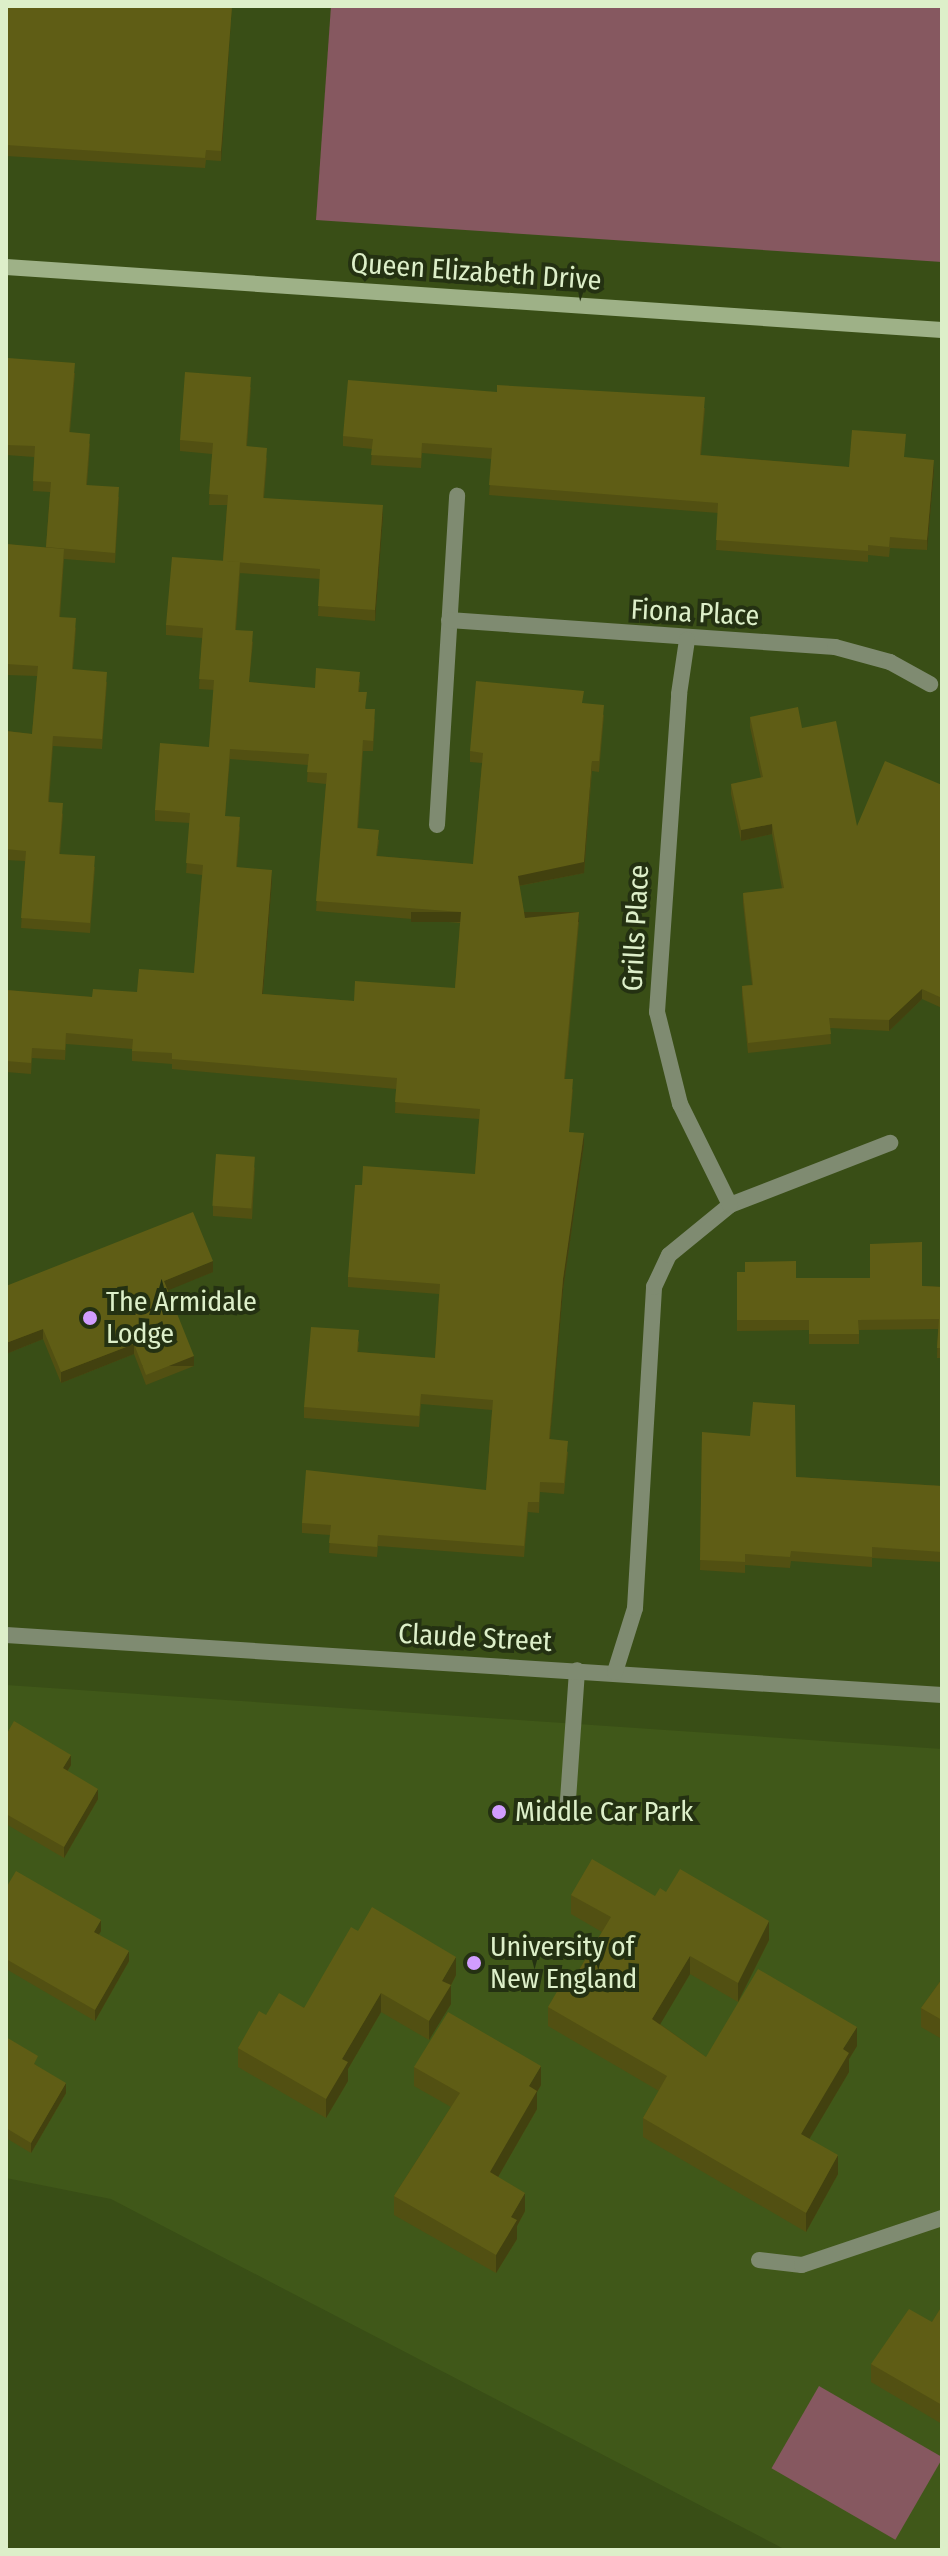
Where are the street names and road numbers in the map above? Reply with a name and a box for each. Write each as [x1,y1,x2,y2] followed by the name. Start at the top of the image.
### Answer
[349,246,603,298] street label: Queen Elizabeth Drive
[630,593,760,633] street label: Fiona Place
[616,864,656,992] street label: Grills Place
[397,1617,553,1659] street label: Claude Street

